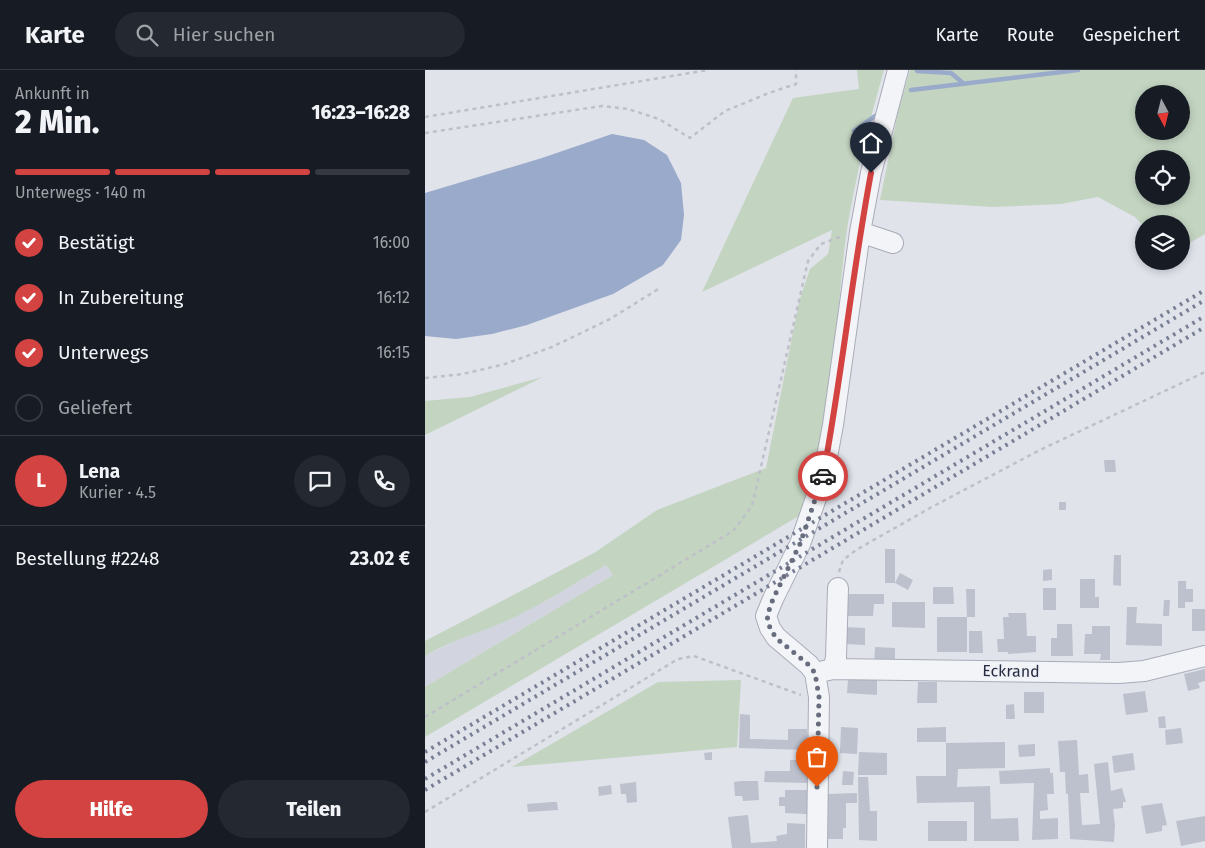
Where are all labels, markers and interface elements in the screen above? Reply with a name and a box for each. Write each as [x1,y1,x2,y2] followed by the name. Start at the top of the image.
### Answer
[115,12,465,57] search box
[25,21,85,49] text: Karte
[133,21,161,49] icon: search
[173,23,275,46] text: Hier suchen
[936,24,979,46] text: Karte
[1007,24,1054,46] text: Route
[1082,24,1180,46] text: Gespeichert
[15,84,90,103] text: Ankunft in
[1135,85,1190,140] north arrow
[1135,85,1190,270] map controls
[312,101,410,124] text: 16:23–16:28
[15,103,99,141] text: 2 Min.
[850,122,892,173] pin
[857,129,885,157] icon: home
[1135,150,1190,205] button: locate
[15,183,146,202] text: Unterwegs · 140 m
[1135,215,1190,270] button: layers
[15,229,43,257] icon: check
[58,231,135,254] text: Bestätigt
[373,233,410,252] text: 16:00
[15,284,43,312] icon: check
[58,286,183,309] text: In Zubereitung
[376,288,410,307] text: 16:12
[15,339,43,367] icon: check
[58,341,149,364] text: Unterwegs
[376,343,410,362] text: 16:15
[58,396,132,419] text: Geliefert
[798,451,848,501] courier
[294,455,346,507] button: chat
[358,455,410,507] button: phone
[79,460,120,483] text: Lena
[809,462,837,490] icon: car
[36,469,46,492] text: L
[79,483,156,502] text: Kurier · 4.5
[15,547,160,570] text: Bestellung #2248
[350,547,410,570] text: 23.02 €
[982,661,1040,681] street label: Eckrand
[796,736,838,787] pin
[803,743,831,771] icon: bag
[15,780,208,838] button: Hilfe
[218,780,410,838] button: Teilen

